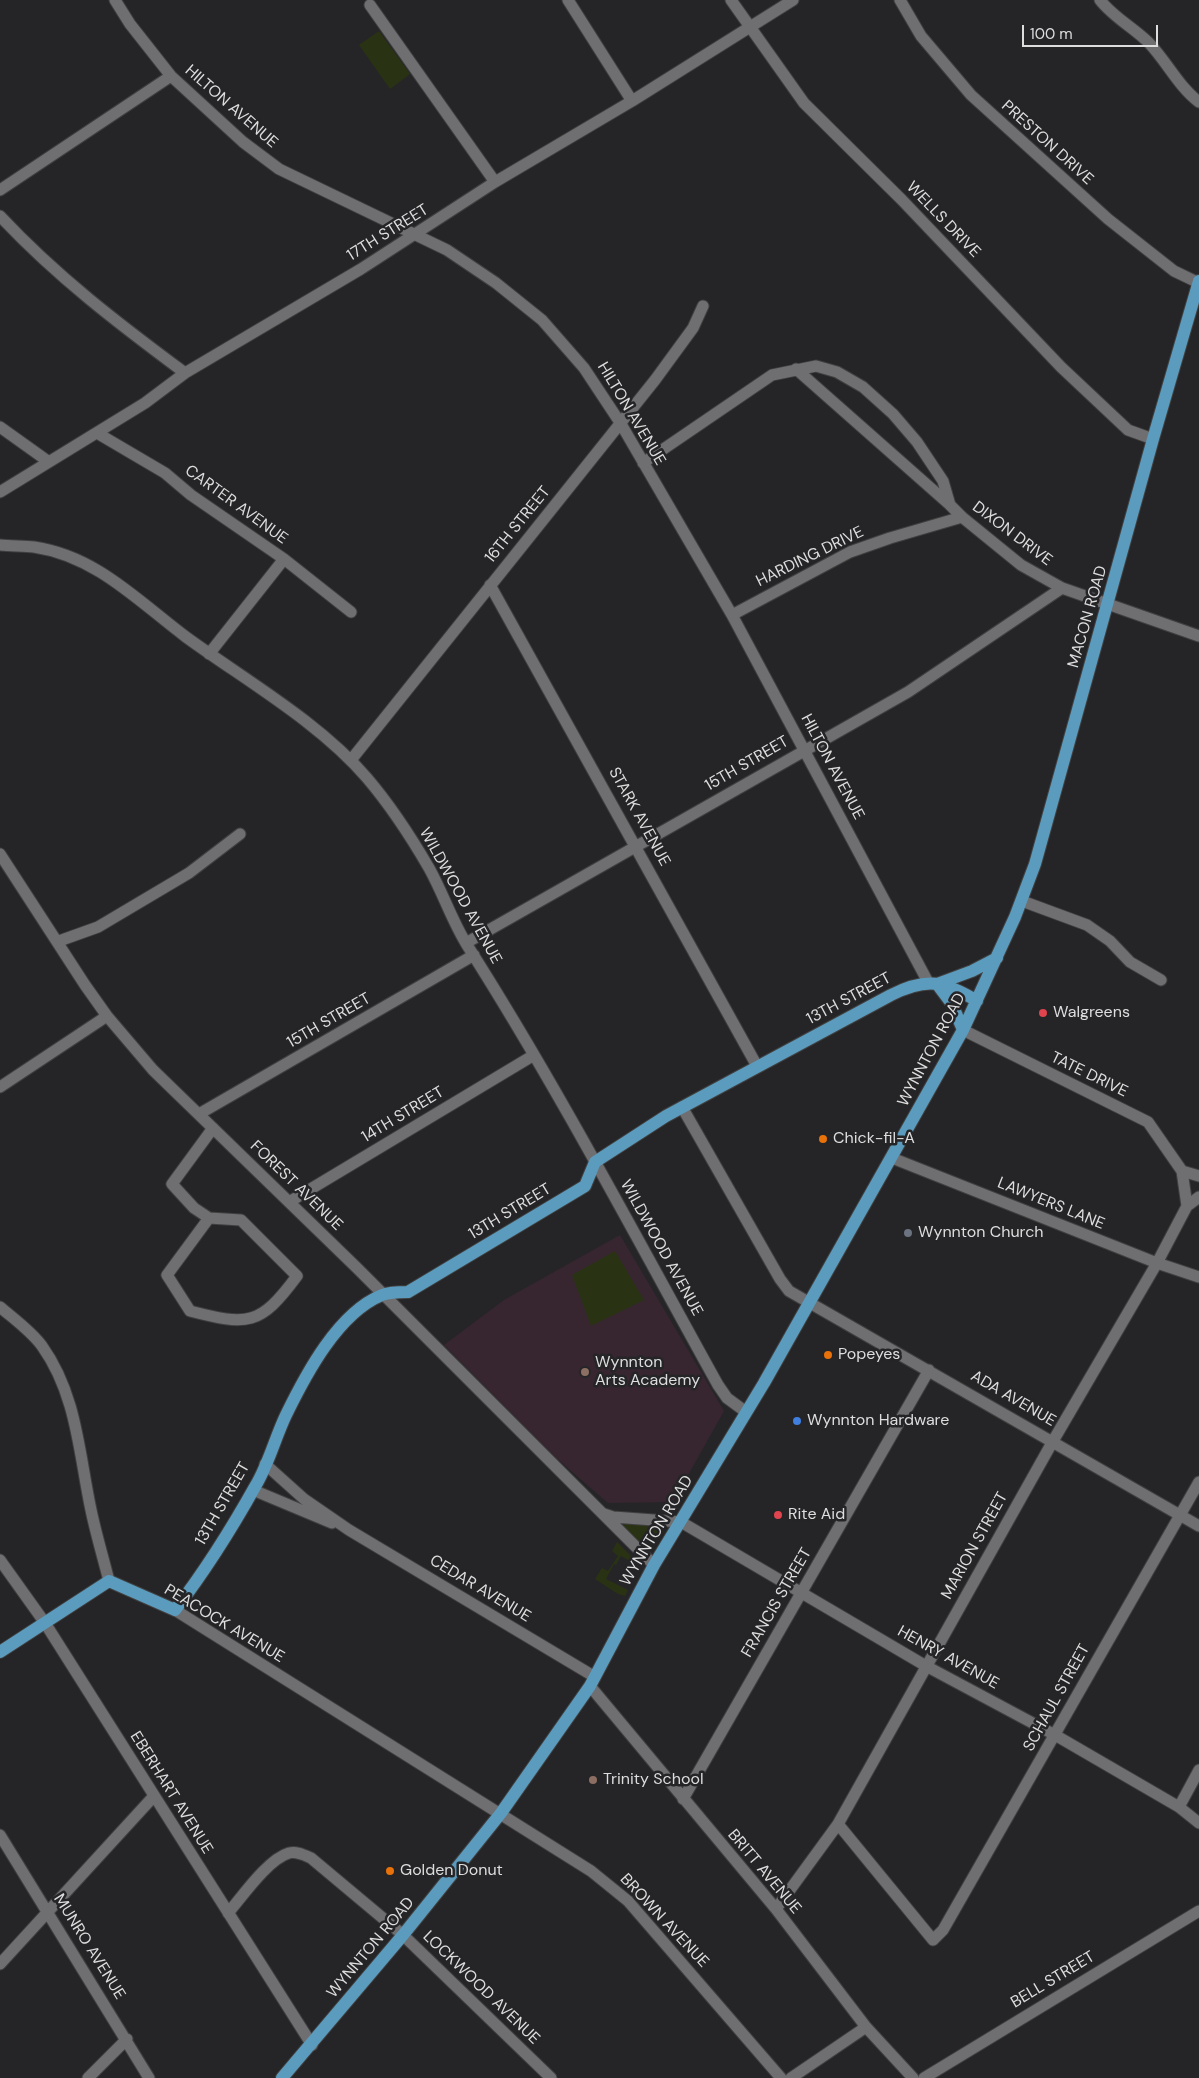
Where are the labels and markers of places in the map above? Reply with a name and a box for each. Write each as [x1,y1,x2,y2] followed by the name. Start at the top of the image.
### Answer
[1053,1003,1130,1023] place label: Walgreens
[1037,1007,1049,1019] marker: Walgreens
[833,1129,915,1149] place label: Chick-fil-A
[817,1133,829,1145] marker: Chick-fil-A
[918,1223,1044,1243] place label: Wynnton Church
[902,1227,914,1239] marker: Wynnton Church
[838,1345,900,1365] place label: Popeyes
[822,1349,834,1361] marker: Popeyes
[595,1353,700,1391] place label: Wynnton Arts Academy
[579,1366,591,1378] marker: Wynnton Arts Academy
[807,1411,949,1431] place label: Wynnton Hardware
[791,1415,803,1427] marker: Wynnton Hardware
[788,1505,845,1525] place label: Rite Aid
[772,1509,784,1521] marker: Rite Aid
[603,1770,703,1790] place label: Trinity School
[587,1774,599,1786] marker: Trinity School
[400,1861,503,1881] place label: Golden Donut
[384,1865,396,1877] marker: Golden Donut

